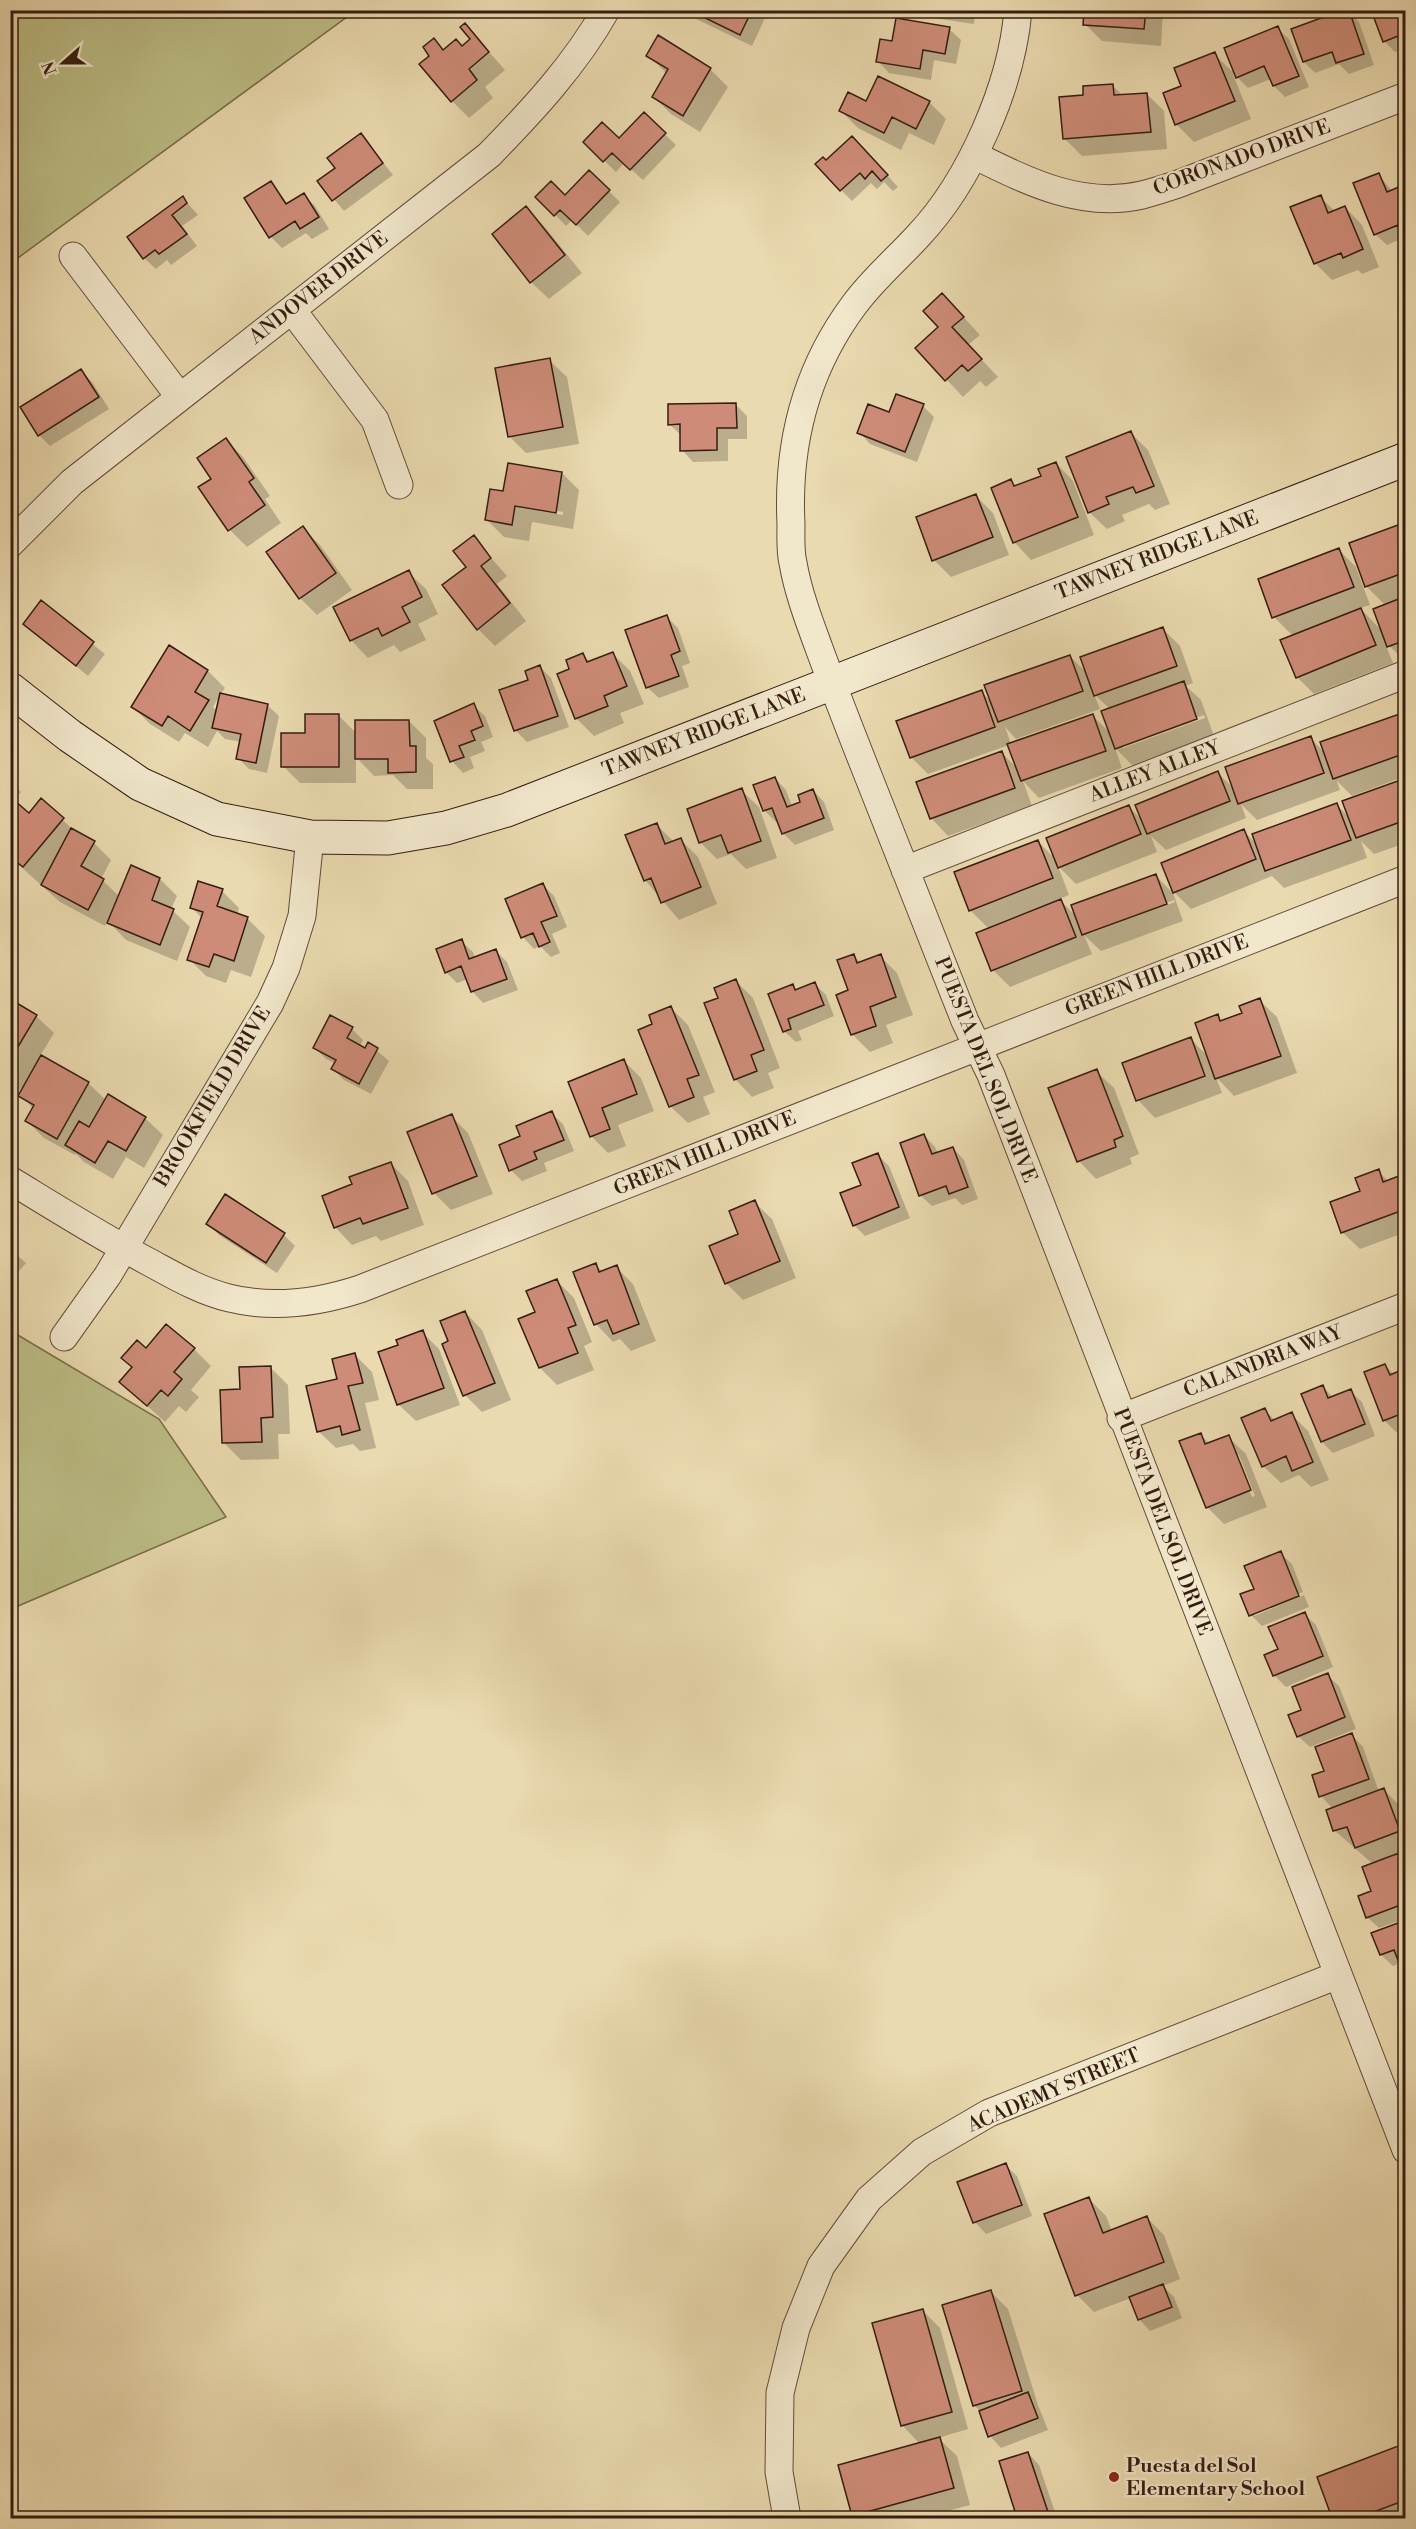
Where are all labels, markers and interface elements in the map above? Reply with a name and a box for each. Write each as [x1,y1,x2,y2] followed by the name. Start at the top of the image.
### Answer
[33,33,93,93] north arrow
[38,58,62,78] text: N
[1150,114,1334,202] street label: CORONADO DRIVE
[244,226,393,351] street label: ANDOVER DRIVE
[1052,506,1262,606] street label: TAWNEY RIDGE LANE
[599,683,809,783] street label: TAWNEY RIDGE LANE
[1085,735,1225,809] street label: ALLEY ALLEY
[1062,929,1252,1023] street label: GREEN HILL DRIVE
[928,953,1042,1187] street label: PUESTA DEL SOL DRIVE
[149,1002,277,1193] street label: BROOKFIELD DRIVE
[610,1106,800,1202] street label: GREEN HILL DRIVE
[1180,1320,1347,1404] street label: CALANDRIA WAY
[1107,1405,1217,1639] street label: PUESTA DEL SOL DRIVE
[963,2043,1144,2139] street label: ACADEMY STREET
[1126,2454,1305,2502] place label: Puesta del Sol Elementary School
[1107,2470,1121,2484] marker: Puesta del Sol Elementary School

